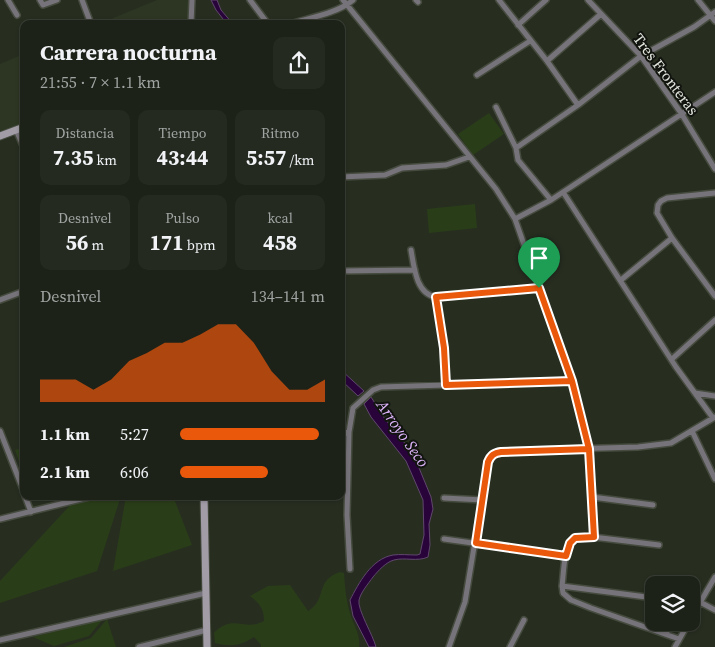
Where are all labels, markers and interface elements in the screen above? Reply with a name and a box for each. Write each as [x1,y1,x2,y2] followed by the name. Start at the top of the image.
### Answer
[628,29,704,119] street label: Tres Fronteras
[40,37,217,67] text: Carrera nocturna
[273,37,325,89] button: share
[40,71,161,93] text: 21:55 · 7 × 1.1 km
[56,123,114,143] text: Distancia
[158,123,207,143] text: Tiempo
[261,123,299,143] text: Ritmo
[53,143,93,172] text: 7.35
[157,143,208,172] text: 43:44
[246,143,286,172] text: 5:57
[93,150,117,170] text: km
[286,150,314,170] text: /km
[58,208,112,228] text: Desnivel
[165,208,200,228] text: Pulso
[267,208,293,228] text: kcal
[66,228,88,257] text: 56
[149,228,184,257] text: 171
[263,228,297,257] text: 458
[88,235,104,255] text: m
[184,235,216,255] text: bpm
[518,237,560,288] pin
[525,244,553,272] icon: arrive
[40,285,101,307] text: Desnivel
[251,285,325,307] text: 134–141 m
[371,394,434,471] water label: Arroyo Seco
[40,423,90,445] text: 1.1 km
[120,423,149,445] text: 5:27
[40,461,90,483] text: 2.1 km
[120,461,149,483] text: 6:06
[645,576,700,631] map controls
[645,576,700,631] button: layers

